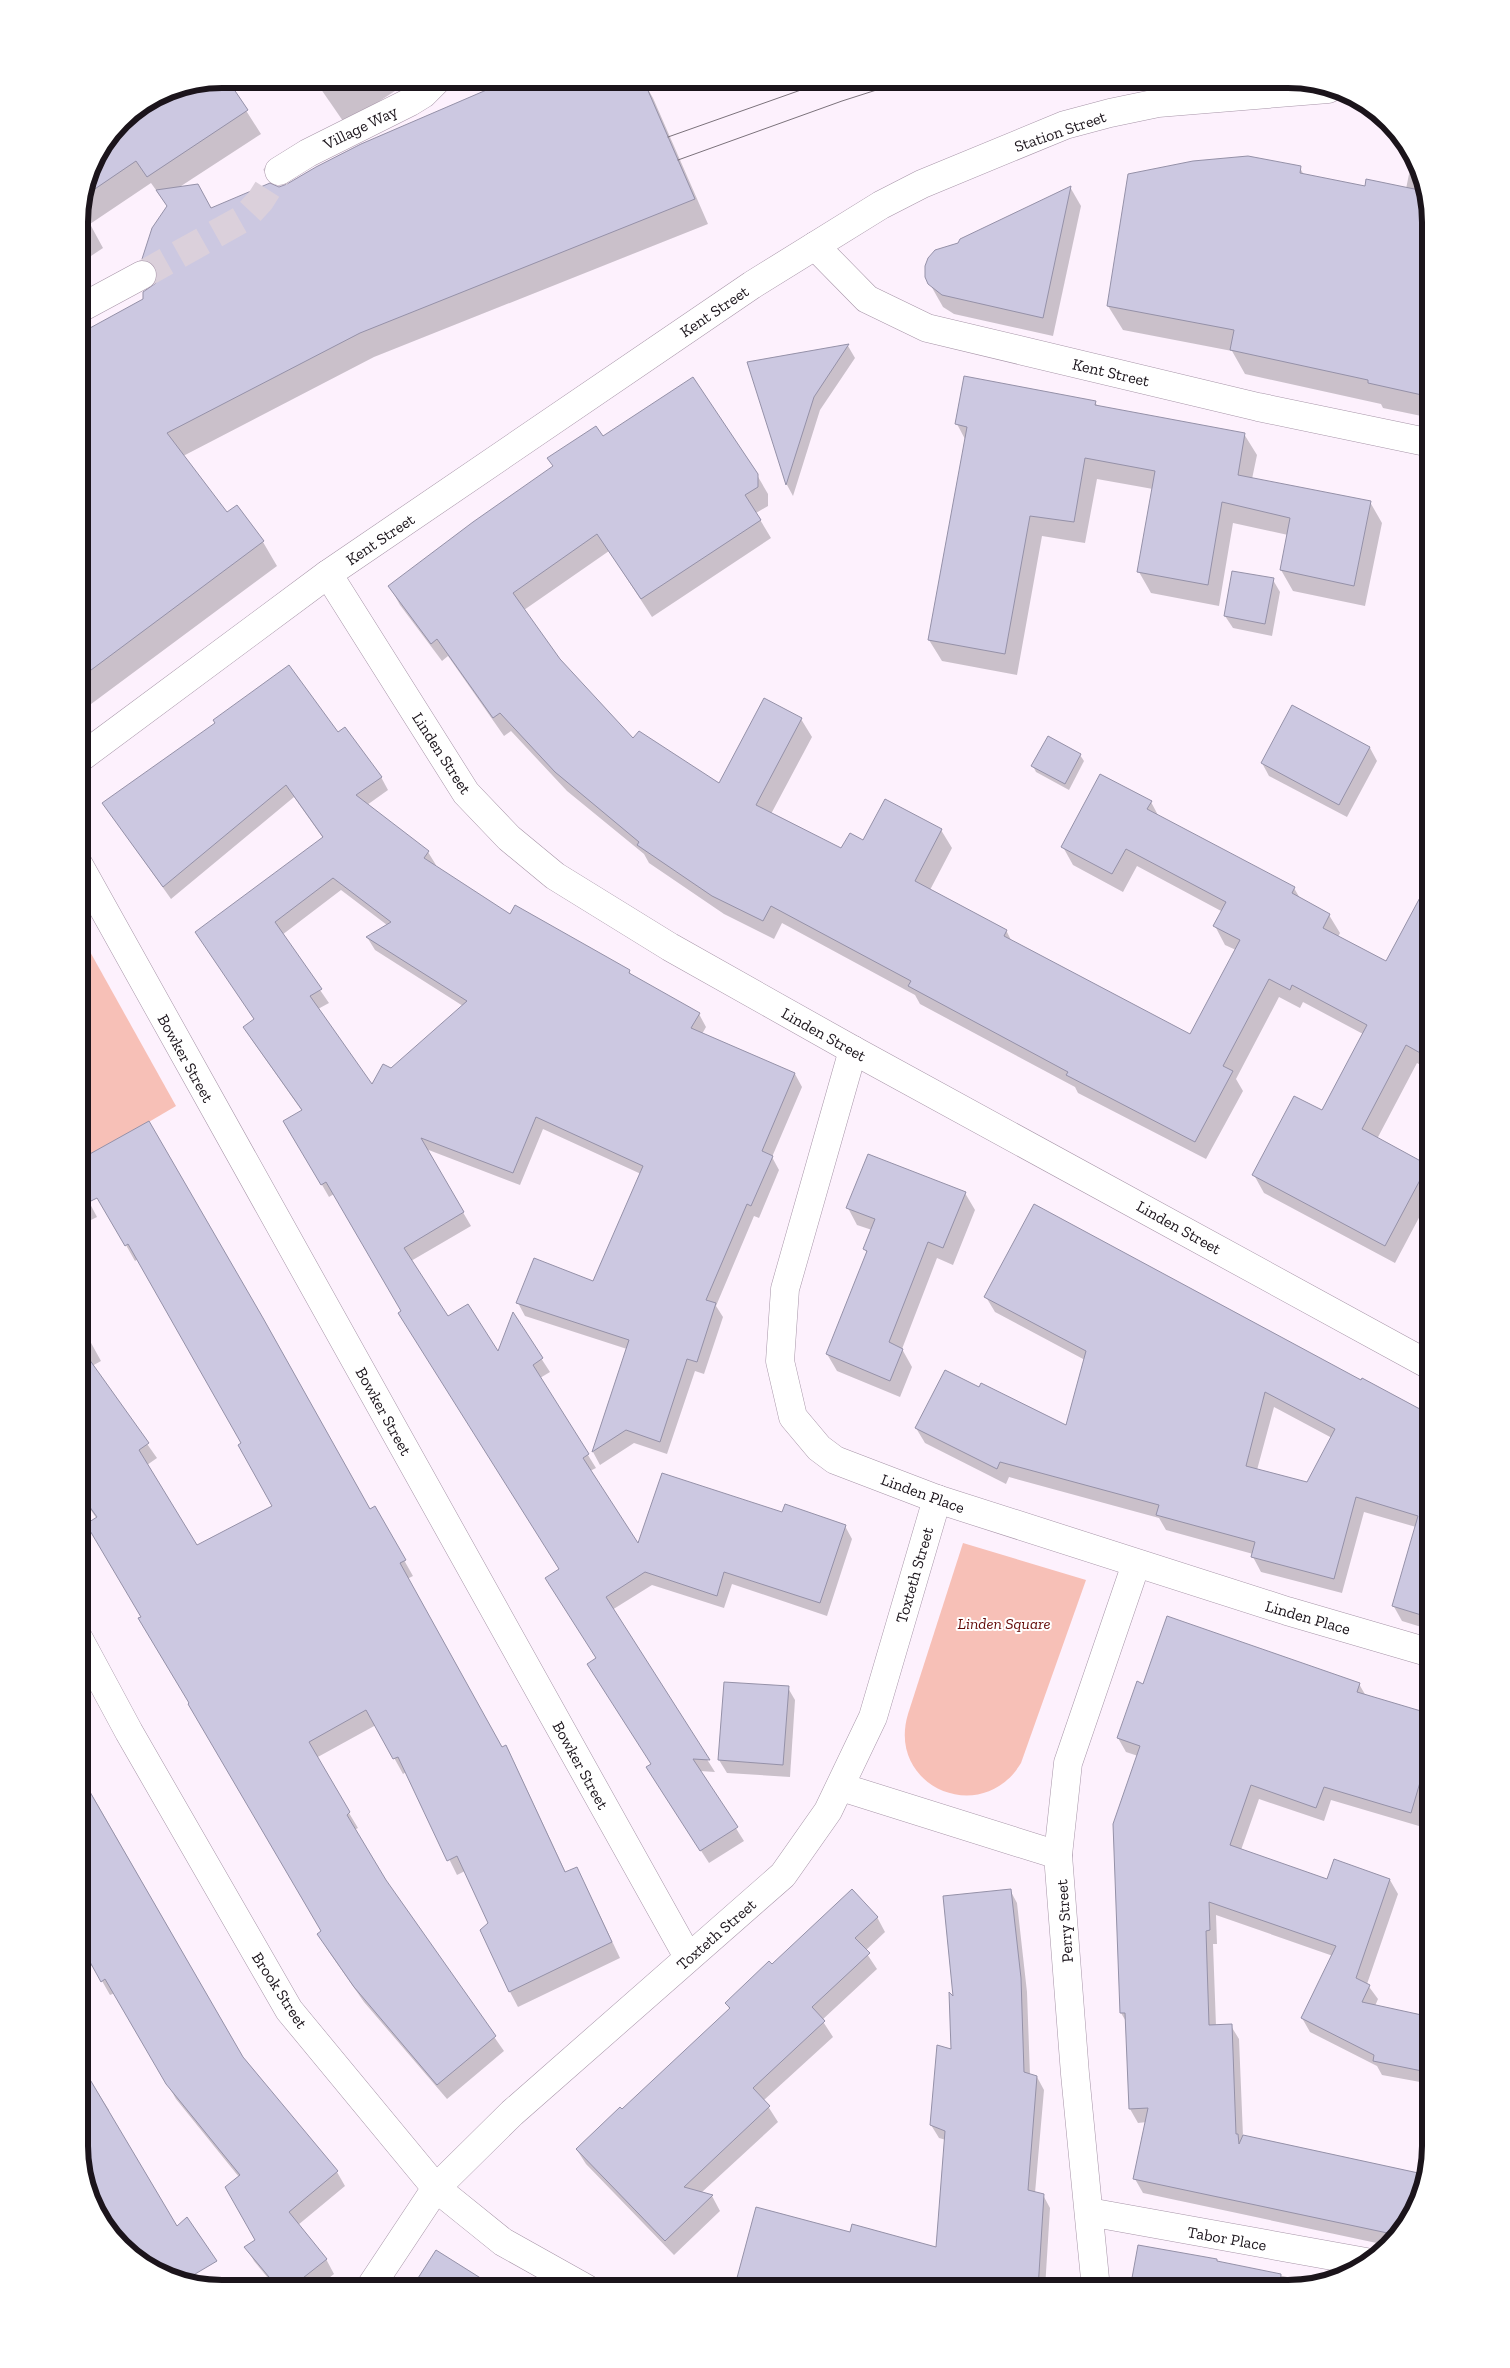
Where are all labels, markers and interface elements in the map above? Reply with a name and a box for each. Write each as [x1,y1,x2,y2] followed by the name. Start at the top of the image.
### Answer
[319,101,401,154] street label: Village Way
[1012,107,1109,156] street label: Station Street
[676,282,752,341] street label: Kent Street
[1071,354,1151,391] street label: Kent Street
[342,510,418,569] street label: Kent Street
[408,709,475,798] street label: Linden Street
[778,1003,869,1065] street label: Linden Street
[154,1011,218,1106] street label: Bowker Street
[1133,1196,1224,1258] street label: Linden Street
[352,1364,416,1459] street label: Bowker Street
[878,1470,967,1517] street label: Linden Place
[892,1525,937,1625] street label: Toxteth Street
[1263,1596,1353,1639] street label: Linden Place
[958,1614,1050,1633] park label: Linden Square
[549,1718,613,1813] street label: Bowker Street
[1052,1879,1077,1963] street label: Perry Street
[673,1895,760,1974] street label: Toxteth Street
[248,1949,311,2032] street label: Brook Street
[1186,2222,1268,2255] street label: Tabor Place

